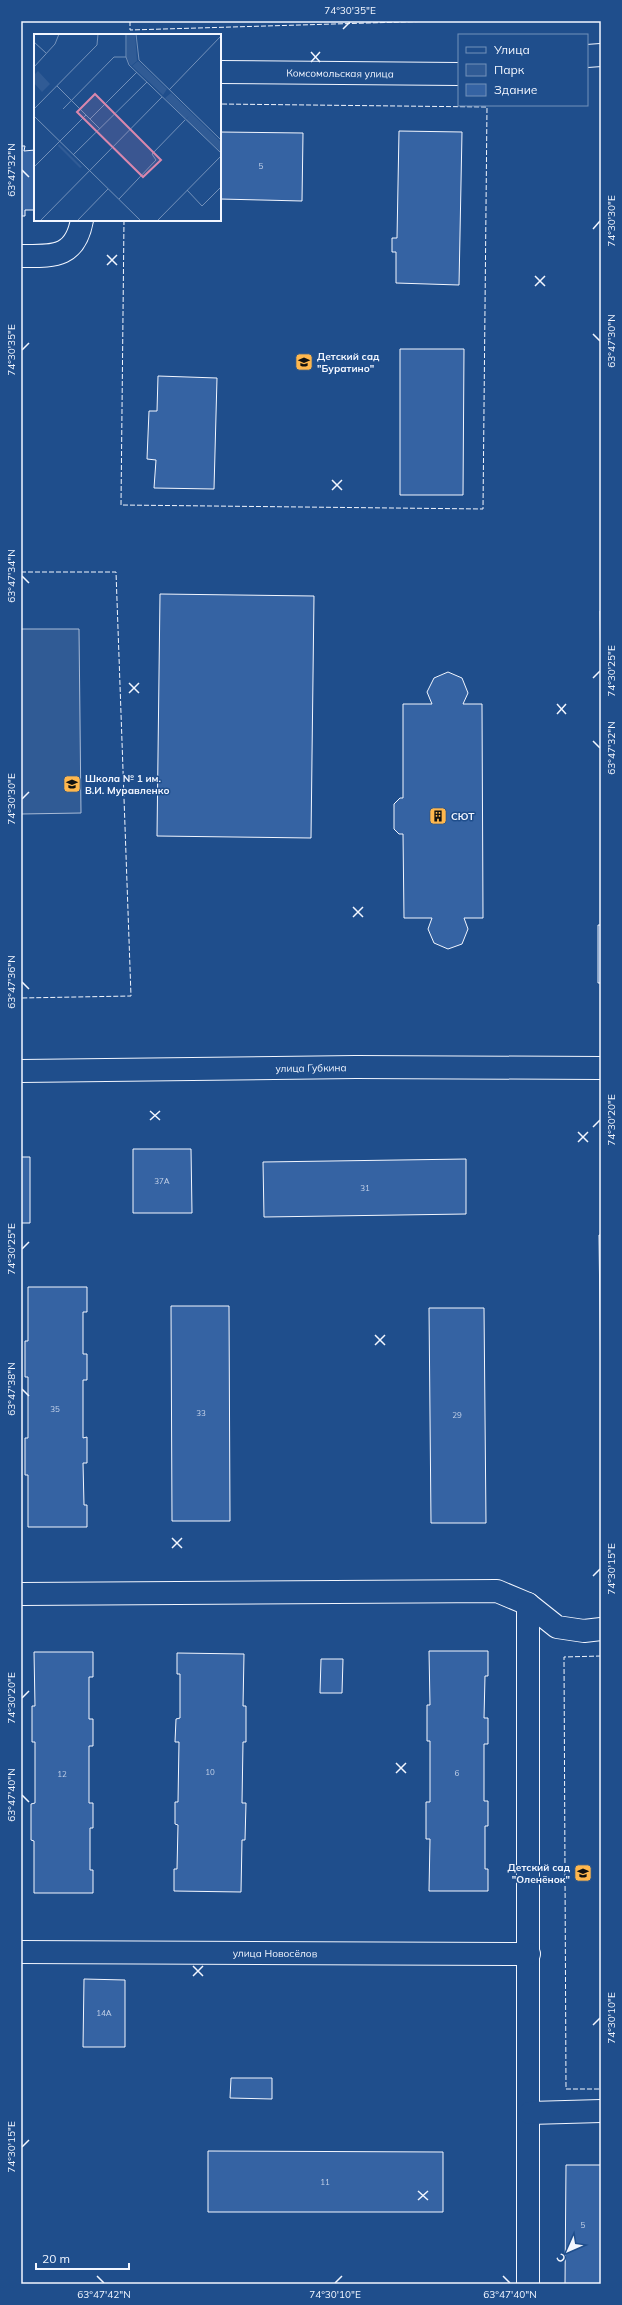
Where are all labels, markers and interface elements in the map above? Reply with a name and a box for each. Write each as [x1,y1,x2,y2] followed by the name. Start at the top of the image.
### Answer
[324,4,376,17] text: 74°30'35"E
[34,34,221,221] inset map
[458,34,588,106] legend
[493,42,530,57] text: Улица
[494,62,525,77] text: Парк
[286,67,394,80] street label: Комсомольская улица
[494,82,538,97] text: Здание
[5,143,18,197] text: 63°47'32"N
[259,161,264,171] house number: 5
[605,195,618,247] text: 74°30'30"E
[605,314,618,368] text: 63°47'30"N
[5,324,18,376] text: 74°30'35"E
[317,350,380,375] place label: Детский сад "Буратино"
[294,352,314,372] school or university icon: Детский сад "Буратино"
[5,549,18,603] text: 63°47'34"N
[605,645,618,697] text: 74°30'25"E
[605,721,618,775] text: 63°47'32"N
[85,772,169,797] place label: Школа № 1 им. В.И. Муравленко
[5,773,18,825] text: 74°30'30"E
[62,774,82,794] school or university icon: Школа № 1 им. В.И. Муравленко
[428,806,448,826] building icon: СЮТ
[451,810,475,823] place label: СЮТ
[5,955,18,1009] text: 63°47'36"N
[275,1061,347,1075] street label: улица Губкина
[605,1094,618,1146] text: 74°30'20"E
[154,1176,170,1186] house number: 37А
[360,1183,370,1193] house number: 31
[5,1223,18,1275] text: 74°30'25"E
[5,1362,18,1416] text: 63°47'38"N
[50,1404,60,1414] house number: 35
[196,1408,206,1418] house number: 33
[452,1410,462,1420] house number: 29
[605,1543,618,1595] text: 74°30'15"E
[5,1672,18,1724] text: 74°30'20"E
[205,1767,215,1777] house number: 10
[5,1768,18,1822] text: 63°47'40"N
[455,1768,460,1778] house number: 6
[57,1769,67,1779] house number: 12
[508,1861,571,1886] place label: Детский сад "Оленёнок"
[573,1863,593,1883] school or university icon: Детский сад "Оленёнок"
[233,1947,318,1960] street label: улица Новосёлов
[605,1992,618,2044] text: 74°30'10"E
[96,2008,112,2018] house number: 14А
[5,2121,18,2173] text: 74°30'15"E
[320,2177,330,2187] house number: 11
[581,2220,586,2230] house number: 5
[548,2231,588,2271] north arrow
[36,2245,129,2271] scale bar
[553,2250,569,2266] text: С
[42,2251,70,2266] text: 20 m
[77,2288,131,2301] text: 63°47'42"N
[309,2288,361,2301] text: 74°30'10"E
[483,2288,537,2301] text: 63°47'40"N

